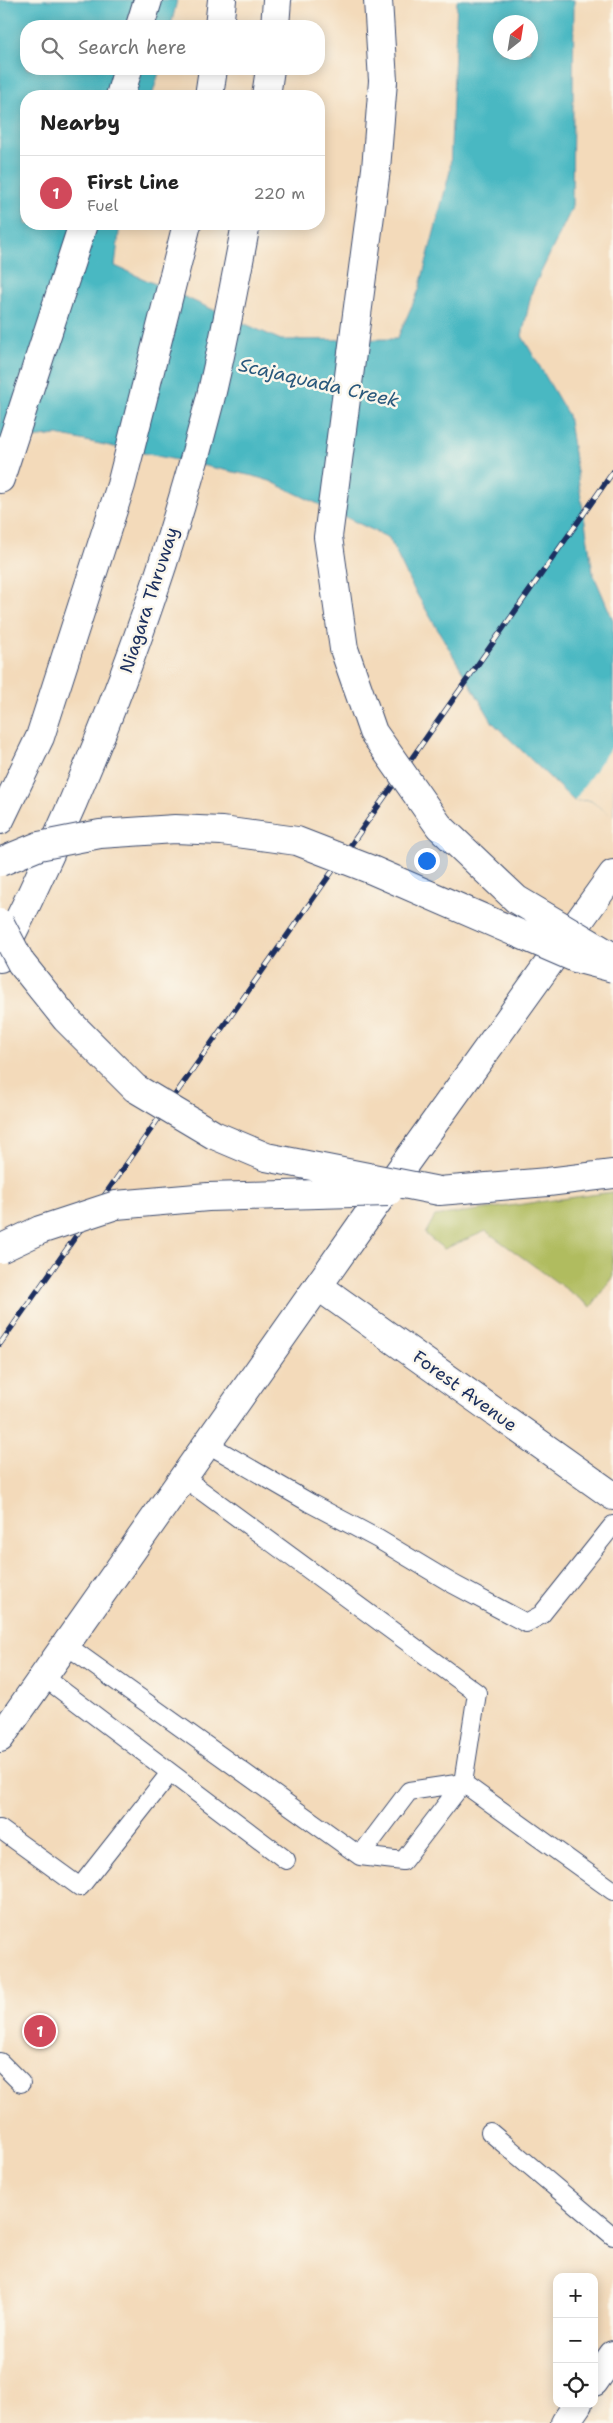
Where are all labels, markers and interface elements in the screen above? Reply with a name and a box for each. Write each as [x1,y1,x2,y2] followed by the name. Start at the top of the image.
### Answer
[493,15,538,60] north arrow
[20,20,325,75] search box
[38,34,66,62] icon: search
[78,35,187,60] text: Search here
[40,109,120,137] text: Nearby
[87,170,179,195] text: First Line
[52,183,60,204] text: 1
[253,183,305,204] text: 220 m
[87,195,118,216] text: Fuel
[236,352,402,413] water label: Scajaquada Creek
[114,524,184,676] street label: Niagara Thruway
[414,848,440,874] your location
[408,1345,522,1437] street label: Forest Avenue
[24,2012,56,2050] pin: 1
[553,2273,598,2408] map controls
[553,2273,598,2318] button: +
[553,2318,598,2363] button: −
[553,2363,598,2408] button: locate

